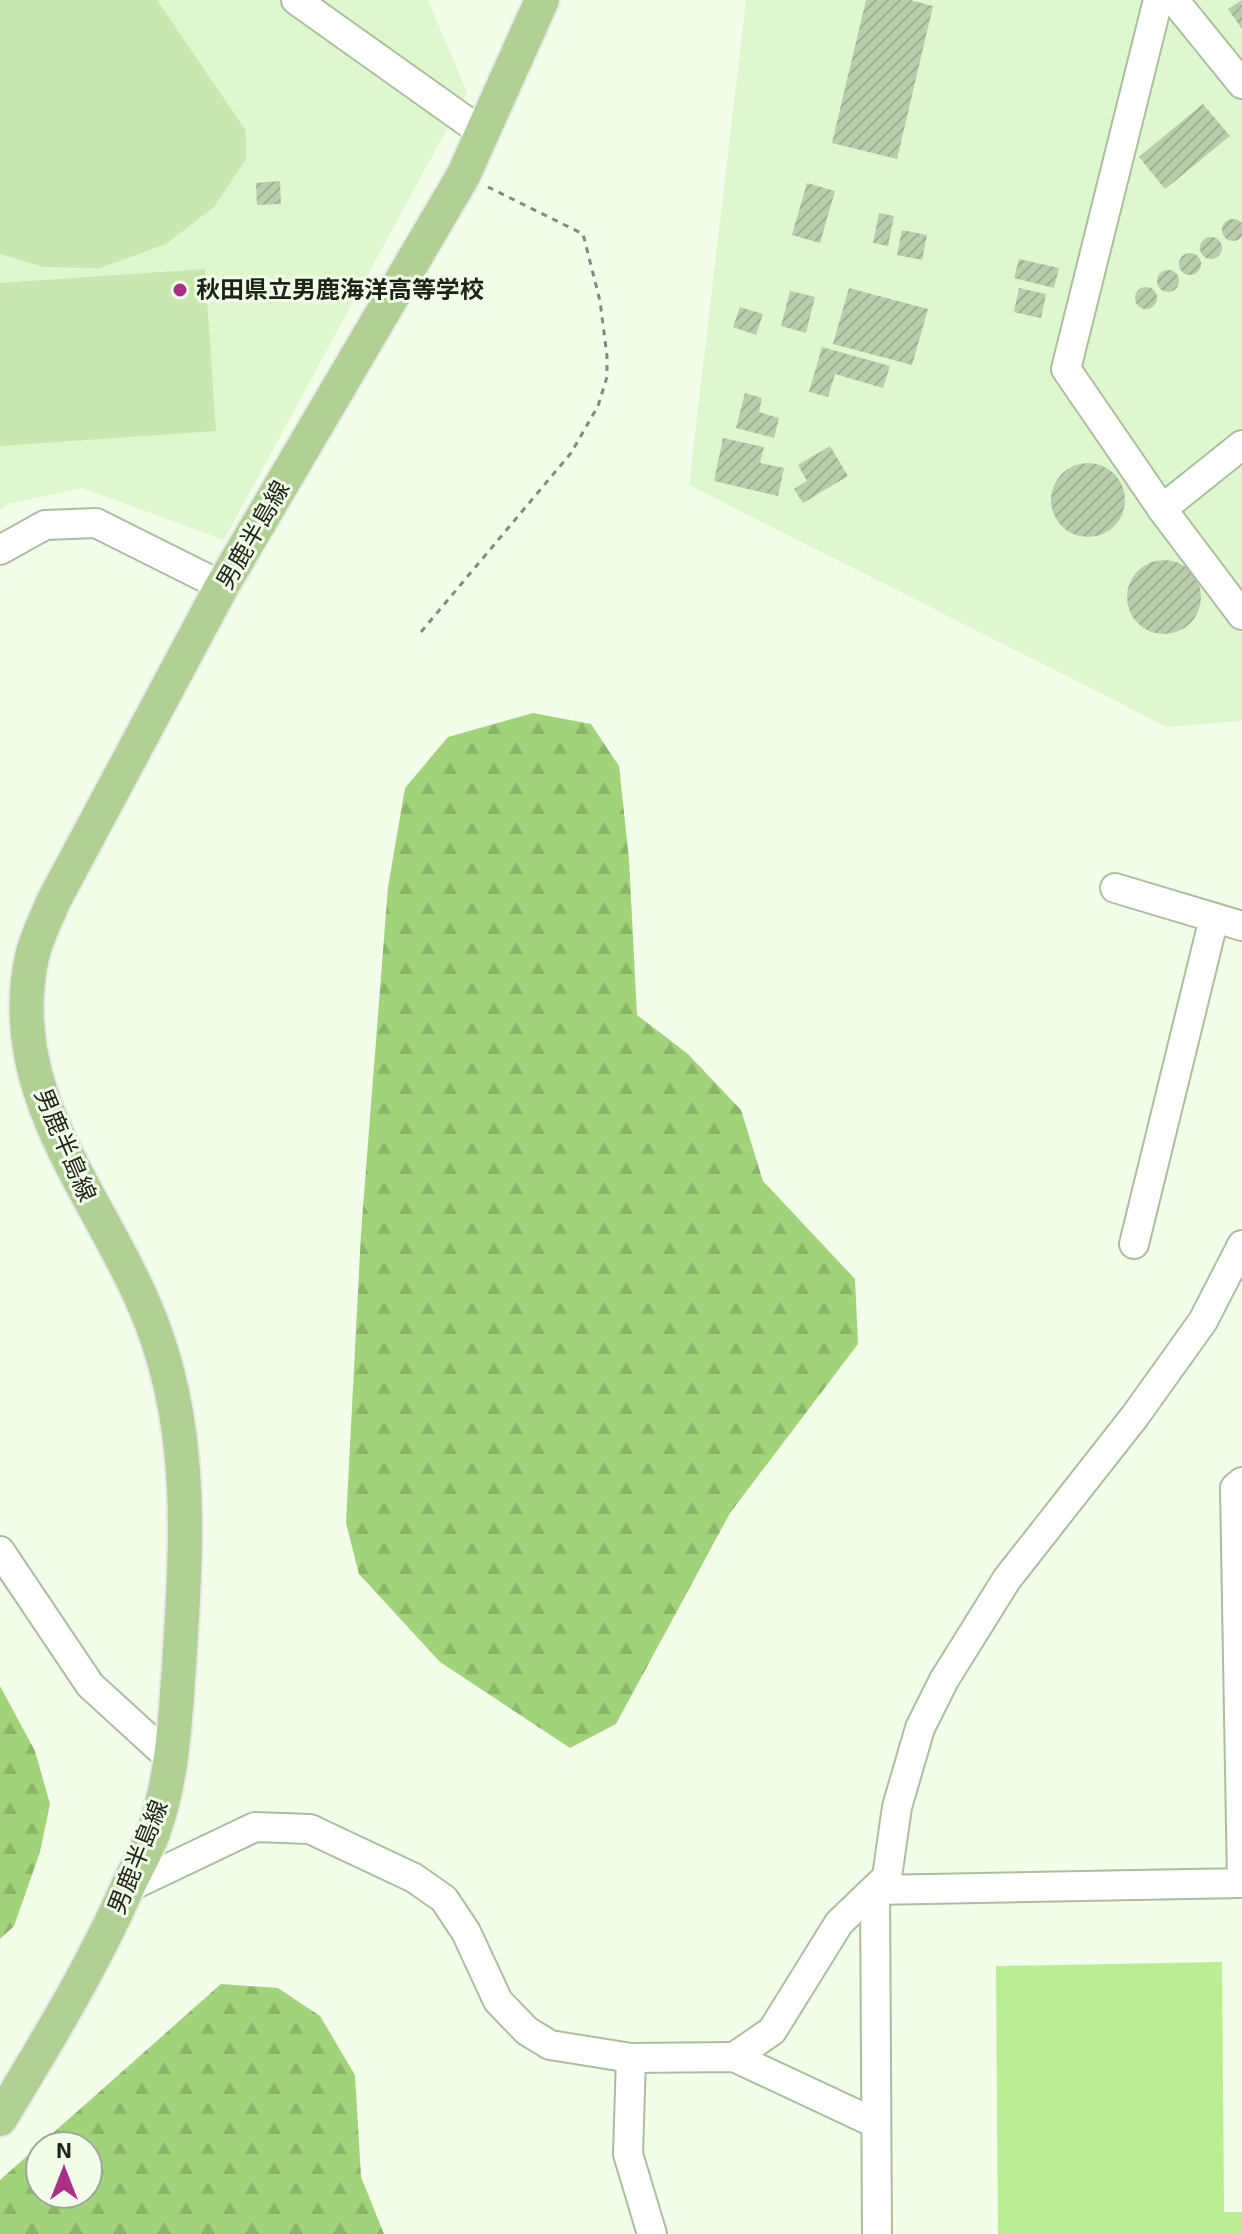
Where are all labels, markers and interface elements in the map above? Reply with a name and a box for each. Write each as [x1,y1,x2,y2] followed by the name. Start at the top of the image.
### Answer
[196,274,484,303] place label: 秋田県立男鹿海洋高等学校
[171,281,189,299] marker: 秋田県立男鹿海洋高等学校
[209,475,294,593] street label: 男鹿半島線
[30,1084,103,1205] street label: 男鹿半島線
[101,1795,173,1918] street label: 男鹿半島線
[24,2130,104,2210] north arrow
[56,2136,72,2162] text: N

